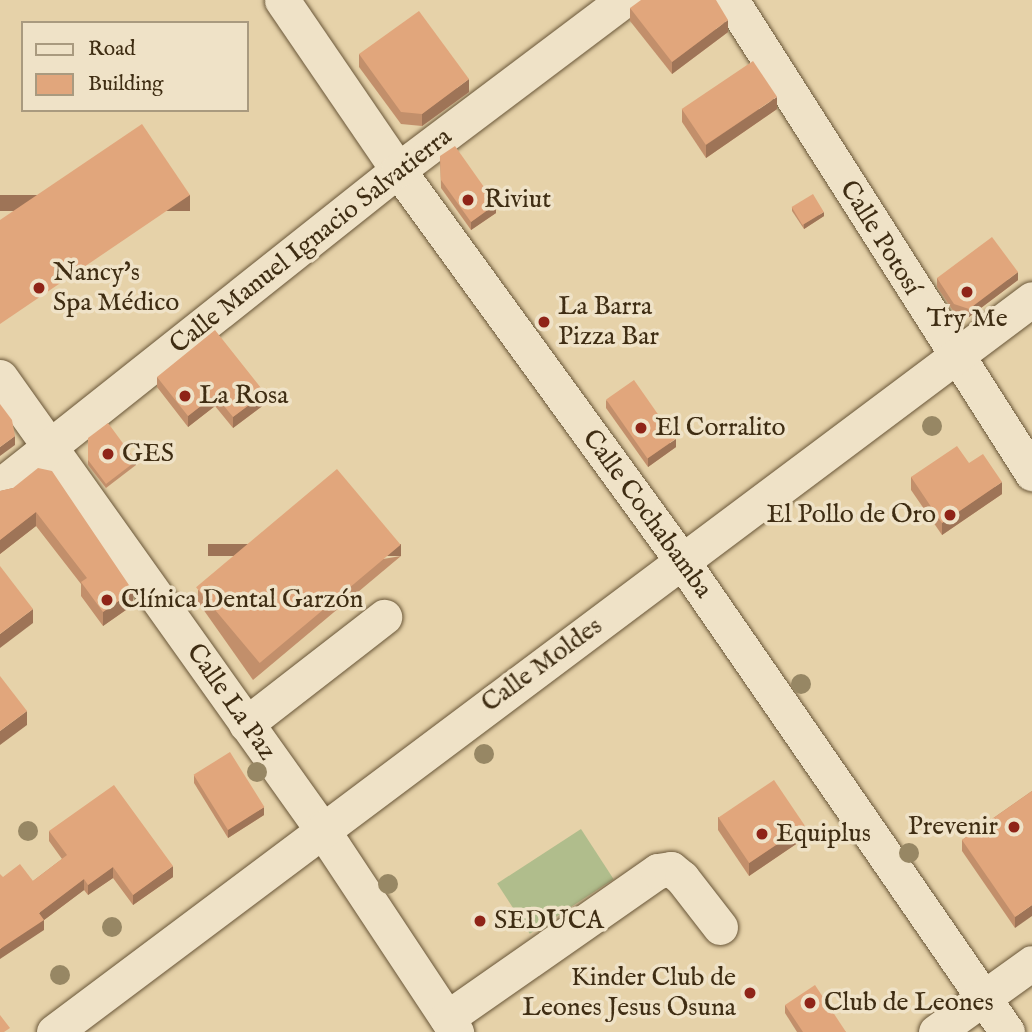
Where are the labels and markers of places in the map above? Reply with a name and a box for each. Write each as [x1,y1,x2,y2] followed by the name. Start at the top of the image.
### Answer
[484,184,551,216] place label: Riviut
[458,190,478,210] marker: Riviut
[53,257,179,318] place label: Nancy's Spa Médico
[31,280,47,296] marker: Nancy's Spa Médico
[959,284,975,300] marker: Try Me
[558,291,659,352] place label: La Barra Pizza Bar
[926,303,1008,335] place label: Try Me
[536,314,552,330] marker: La Barra Pizza Bar
[199,380,288,412] place label: La Rosa
[177,388,193,404] marker: La Rosa
[655,412,786,444] place label: El Corralito
[633,420,649,436] marker: El Corralito
[122,438,174,470] place label: GES
[100,446,116,462] marker: GES
[766,499,936,531] place label: El Pollo de Oro
[942,507,958,523] marker: El Pollo de Oro
[121,584,363,616] place label: Clínica Dental Garzón
[99,592,115,608] marker: Clínica Dental Garzón
[908,811,998,843] place label: Prevenir
[1004,817,1024,837] marker: Prevenir
[776,818,871,850] place label: Equiplus
[754,826,770,842] marker: Equiplus
[494,905,604,937] place label: SEDUCA
[472,913,488,929] marker: SEDUCA
[522,962,736,1024] place label: Kinder Club de Leones Jesus Osuna
[742,985,758,1001] marker: Kinder Club de Leones Jesus Osuna
[824,987,994,1019] place label: Club de Leones
[802,995,818,1011] marker: Club de Leones

